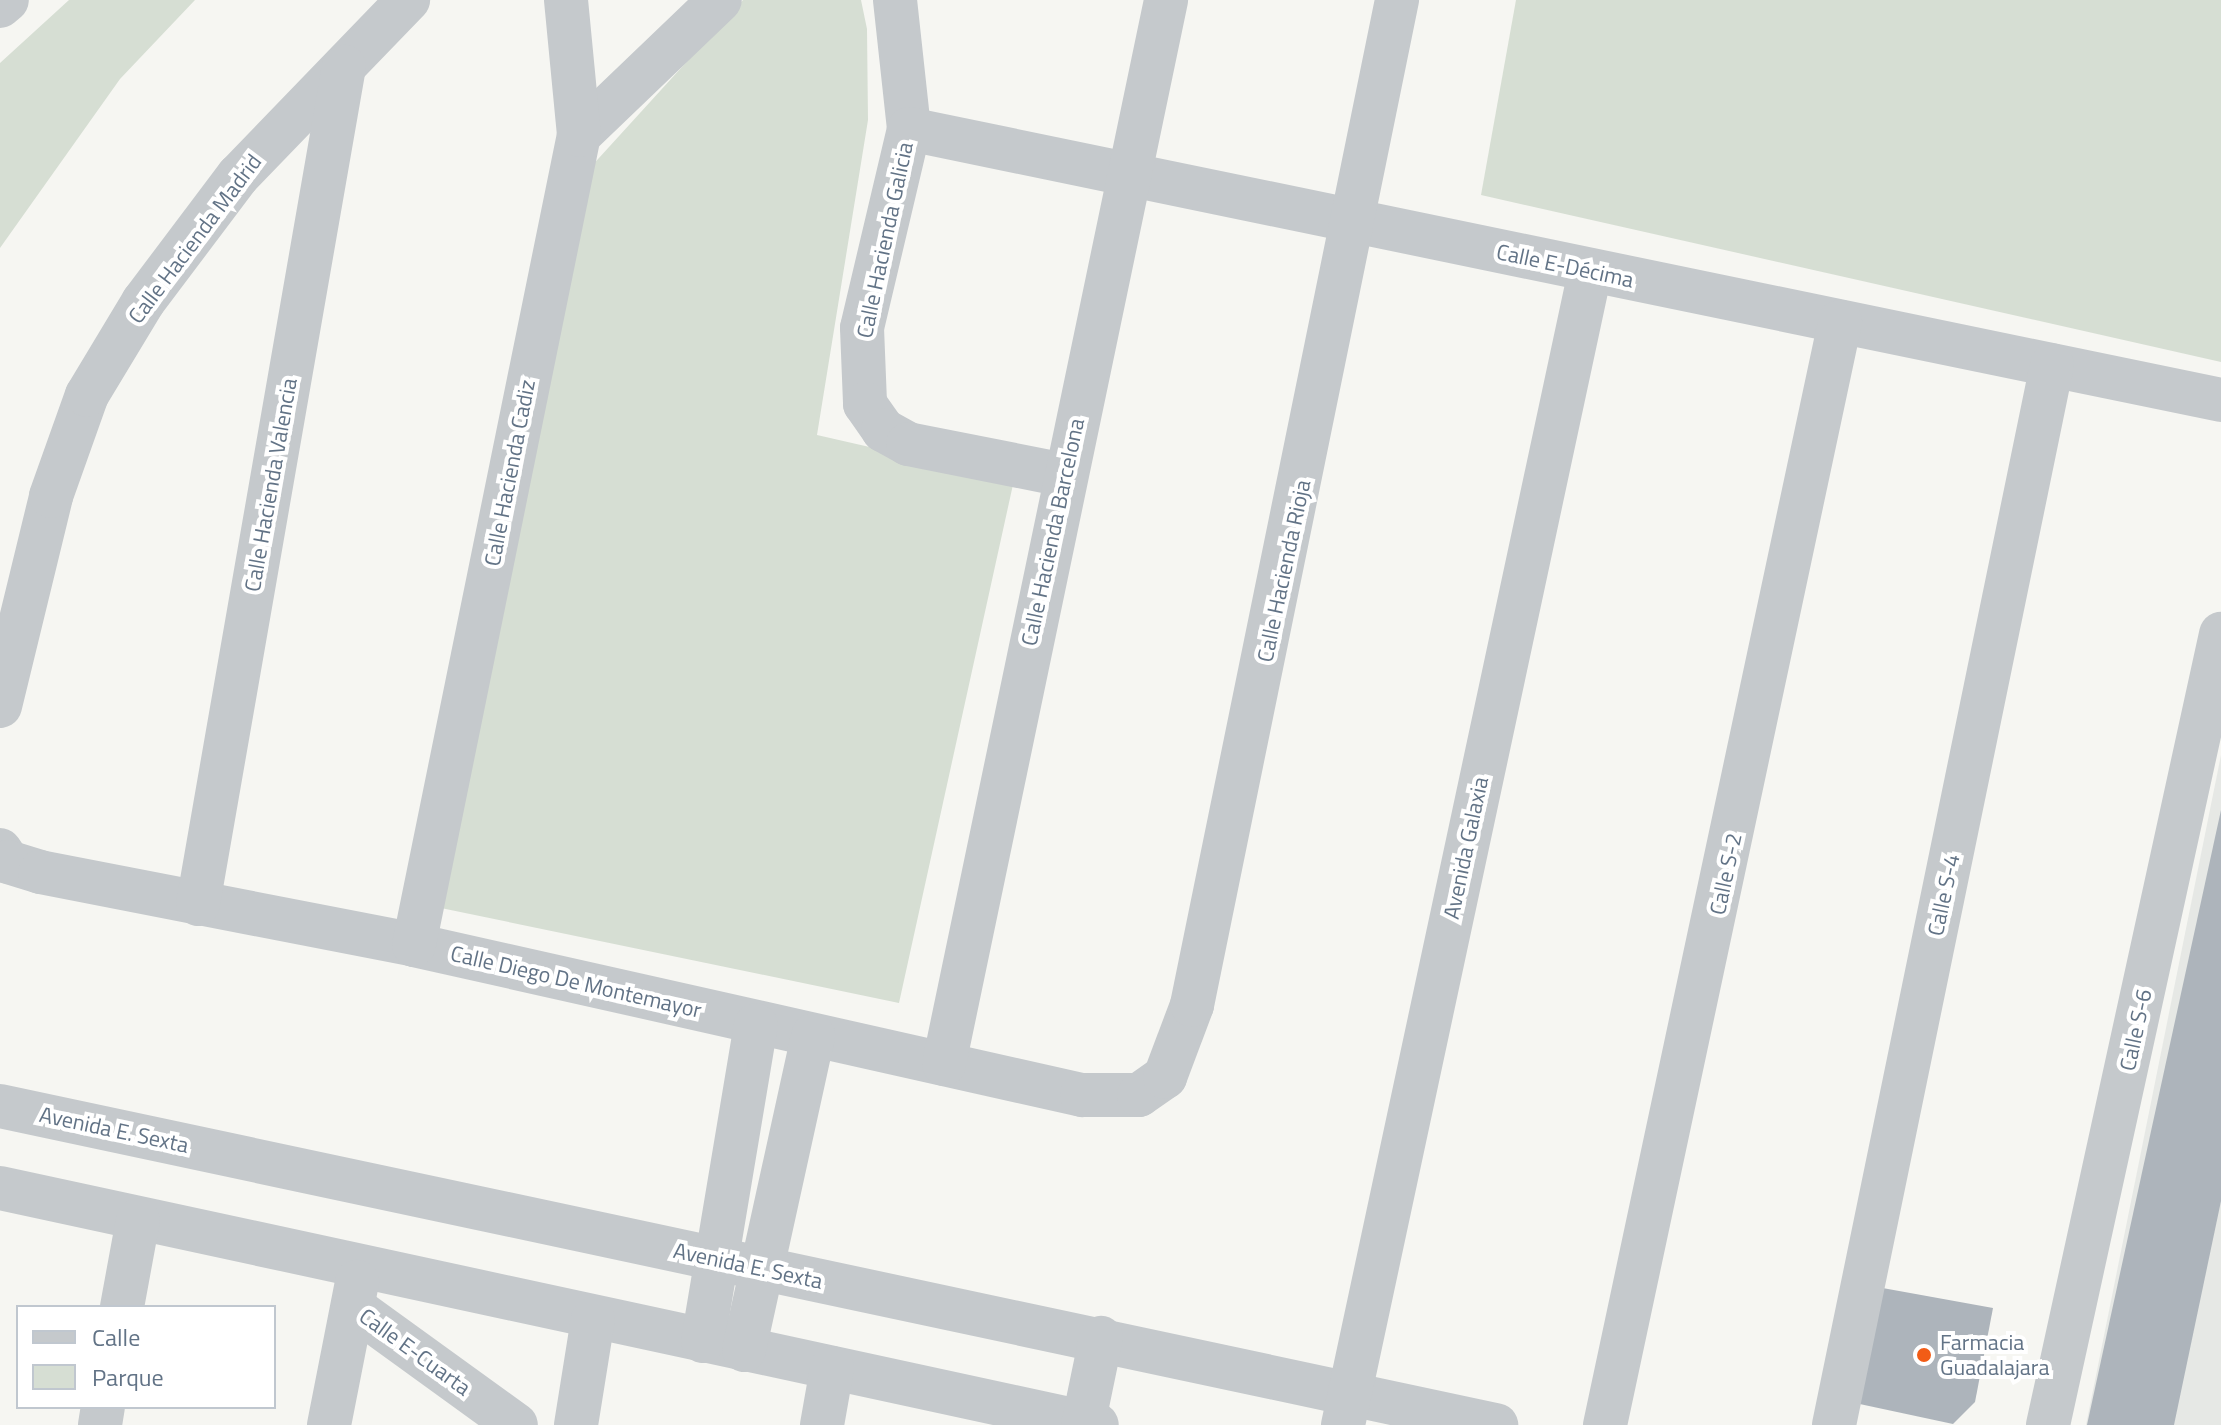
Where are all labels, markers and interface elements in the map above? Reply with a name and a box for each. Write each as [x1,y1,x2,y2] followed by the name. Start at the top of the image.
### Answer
[851,140,919,340] street label: Calle Hacienda Galicia
[123,149,267,329] street label: Calle Hacienda Madrid
[1494,239,1636,293] street label: Calle E-Décima
[239,376,303,594] street label: Calle Hacienda Valencia
[479,378,541,568] street label: Calle Hacienda Cadiz
[1016,416,1090,648] street label: Calle Hacienda Barcelona
[1252,477,1316,665] street label: Calle Hacienda Rioja
[1438,774,1494,922] street label: Avenida Galaxia
[1704,831,1748,917] street label: Calle S-2
[1922,852,1966,938] street label: Calle S-4
[448,940,704,1024] street label: Calle Diego De Montemayor
[2114,987,2158,1073] street label: Calle S-6
[37,1101,191,1159] street label: Avenida E. Sexta
[671,1237,825,1295] street label: Avenida E. Sexta
[354,1303,476,1401] street label: Calle E-Cuarta
[16,1305,276,1409] legend
[92,1319,140,1355] text: Calle
[1940,1329,2049,1380] place label: Farmacia Guadalajara
[1915,1346,1933,1364] marker: Farmacia Guadalajara
[92,1359,164,1395] text: Parque

